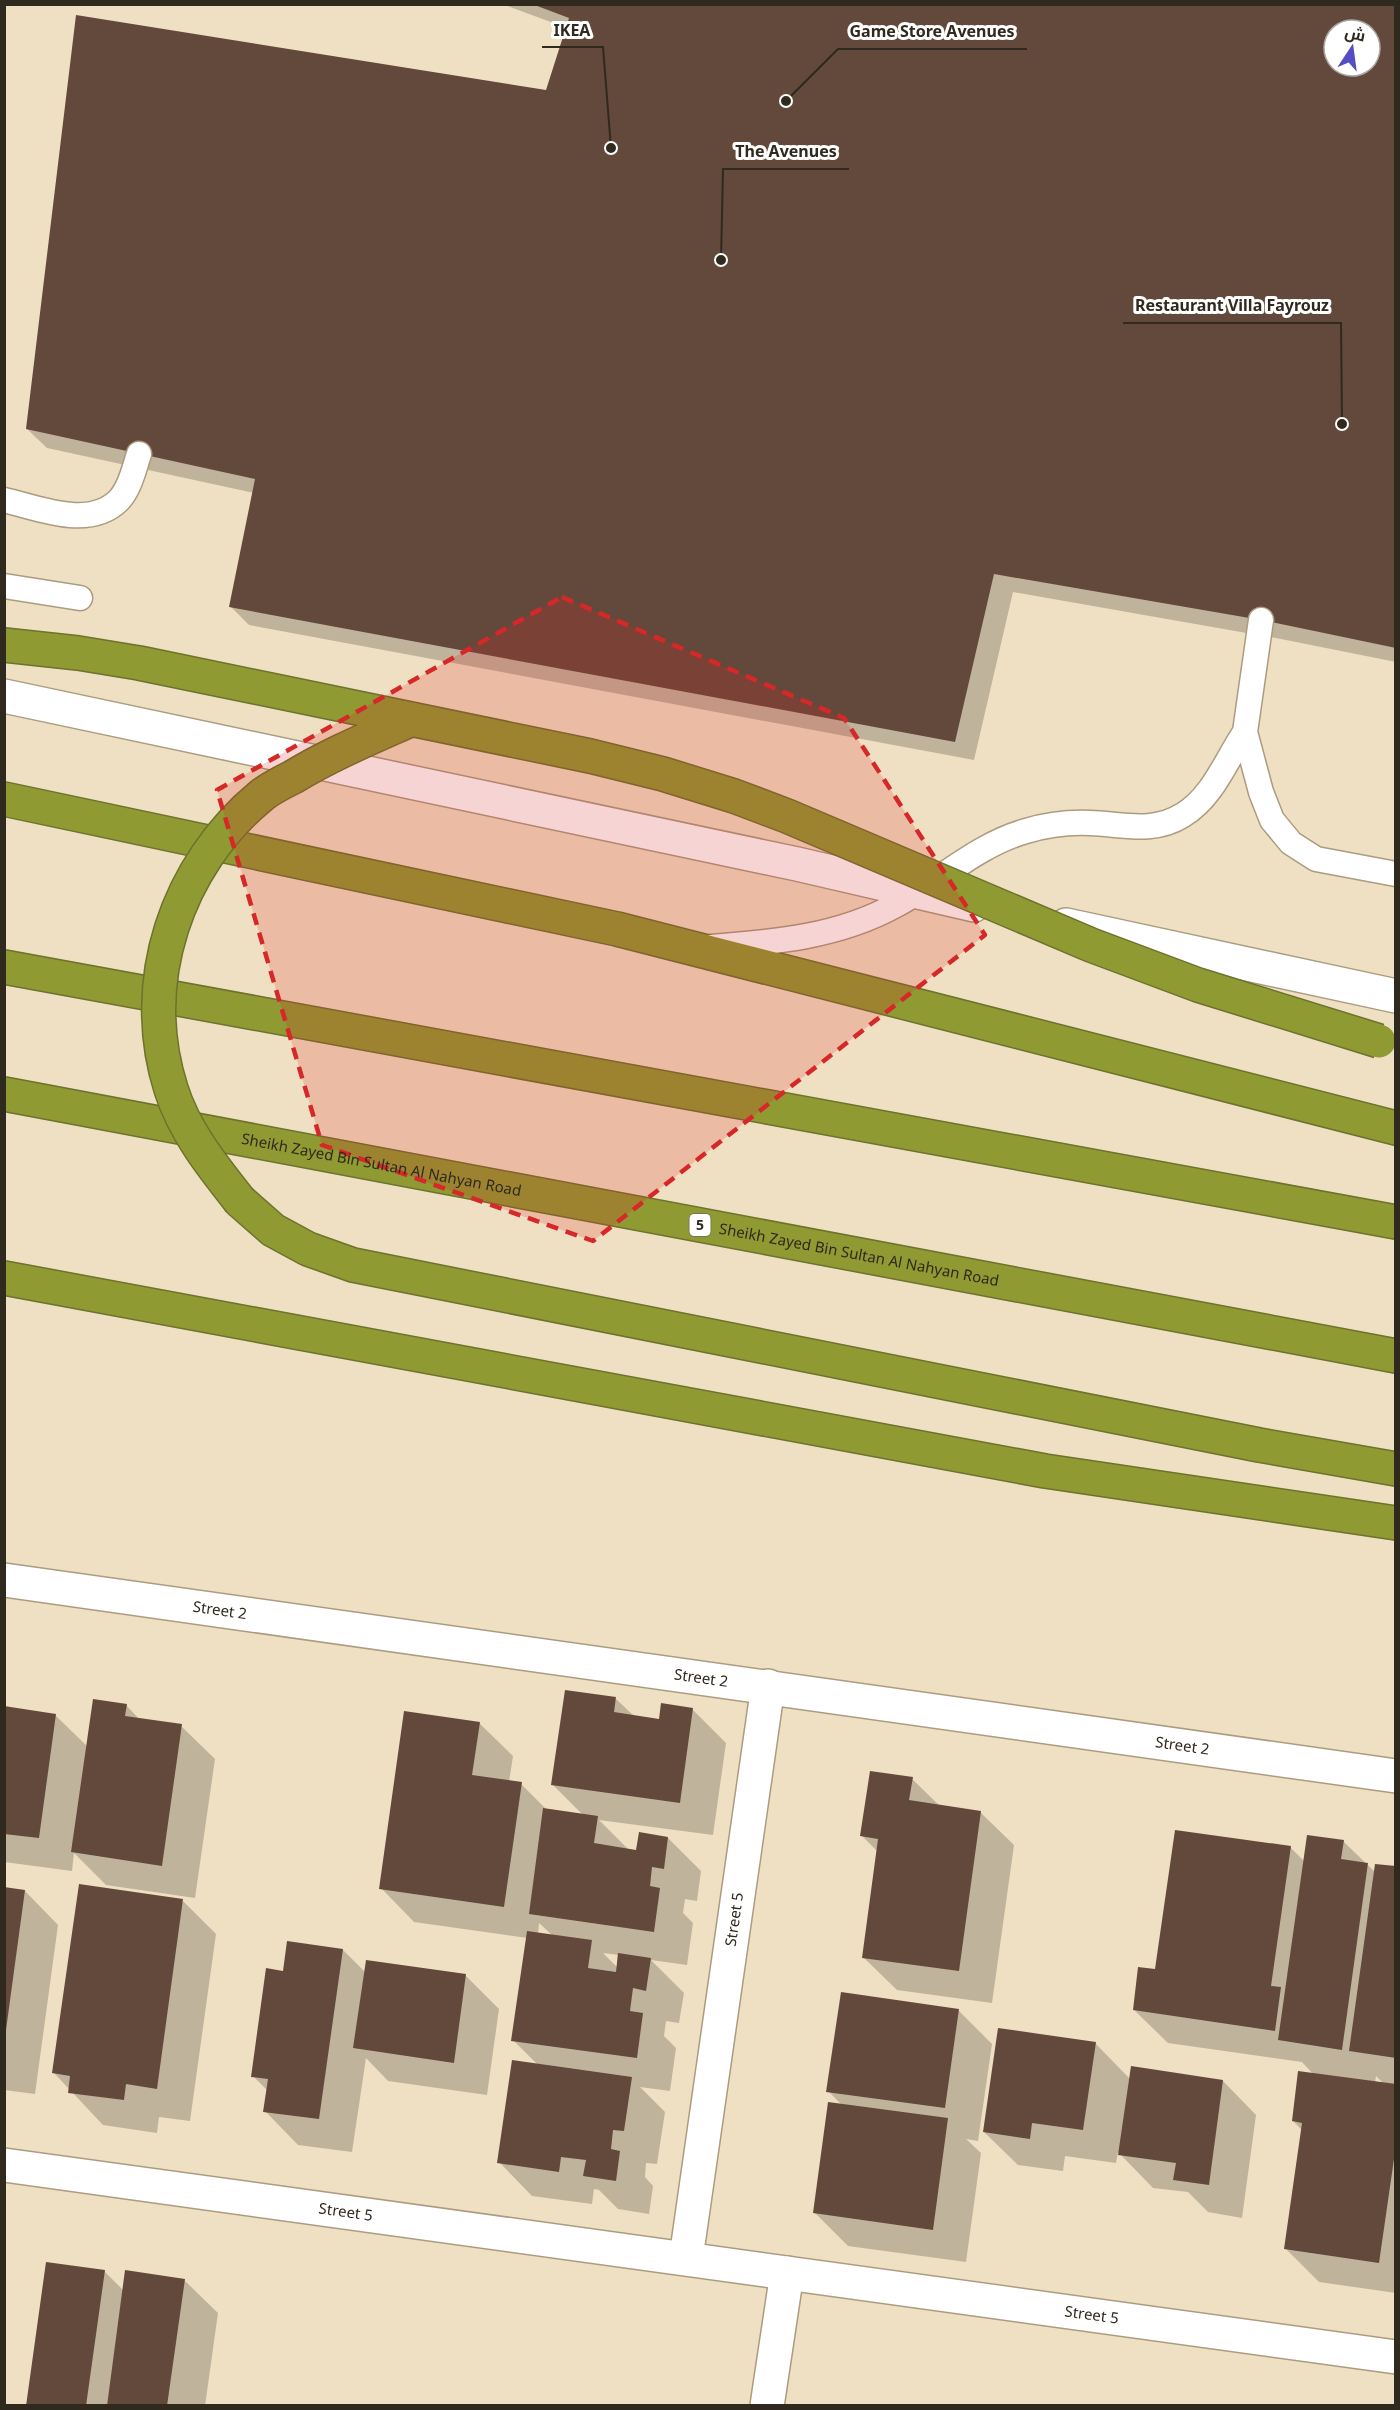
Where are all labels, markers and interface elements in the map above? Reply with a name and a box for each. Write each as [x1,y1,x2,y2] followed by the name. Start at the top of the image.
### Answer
[542,13,603,47] callout: IKEA
[838,15,1027,49] callout: Game Store Avenues
[1322,18,1382,78] north arrow
[554,19,591,41] text: IKEA
[850,20,1014,42] text: Game Store Avenues
[1343,20,1368,46] text: ش
[723,135,849,169] callout: The Avenues
[735,140,837,162] text: The Avenues
[1123,289,1341,323] callout: Restaurant Villa Fayrouz
[1135,294,1329,316] text: Restaurant Villa Fayrouz
[240,1128,523,1200] street label: Sheikh Zayed Bin Sultan Al Nahyan Road
[690,1214,710,1236] road number: 5
[718,1218,1001,1290] street label: Sheikh Zayed Bin Sultan Al Nahyan Road
[192,1596,248,1623] street label: Street 2
[673,1663,730,1691] street label: Street 2
[1154,1731,1211,1759] street label: Street 2
[720,1891,747,1948] street label: Street 5
[318,2198,374,2225] street label: Street 5
[1064,2300,1120,2328] street label: Street 5

